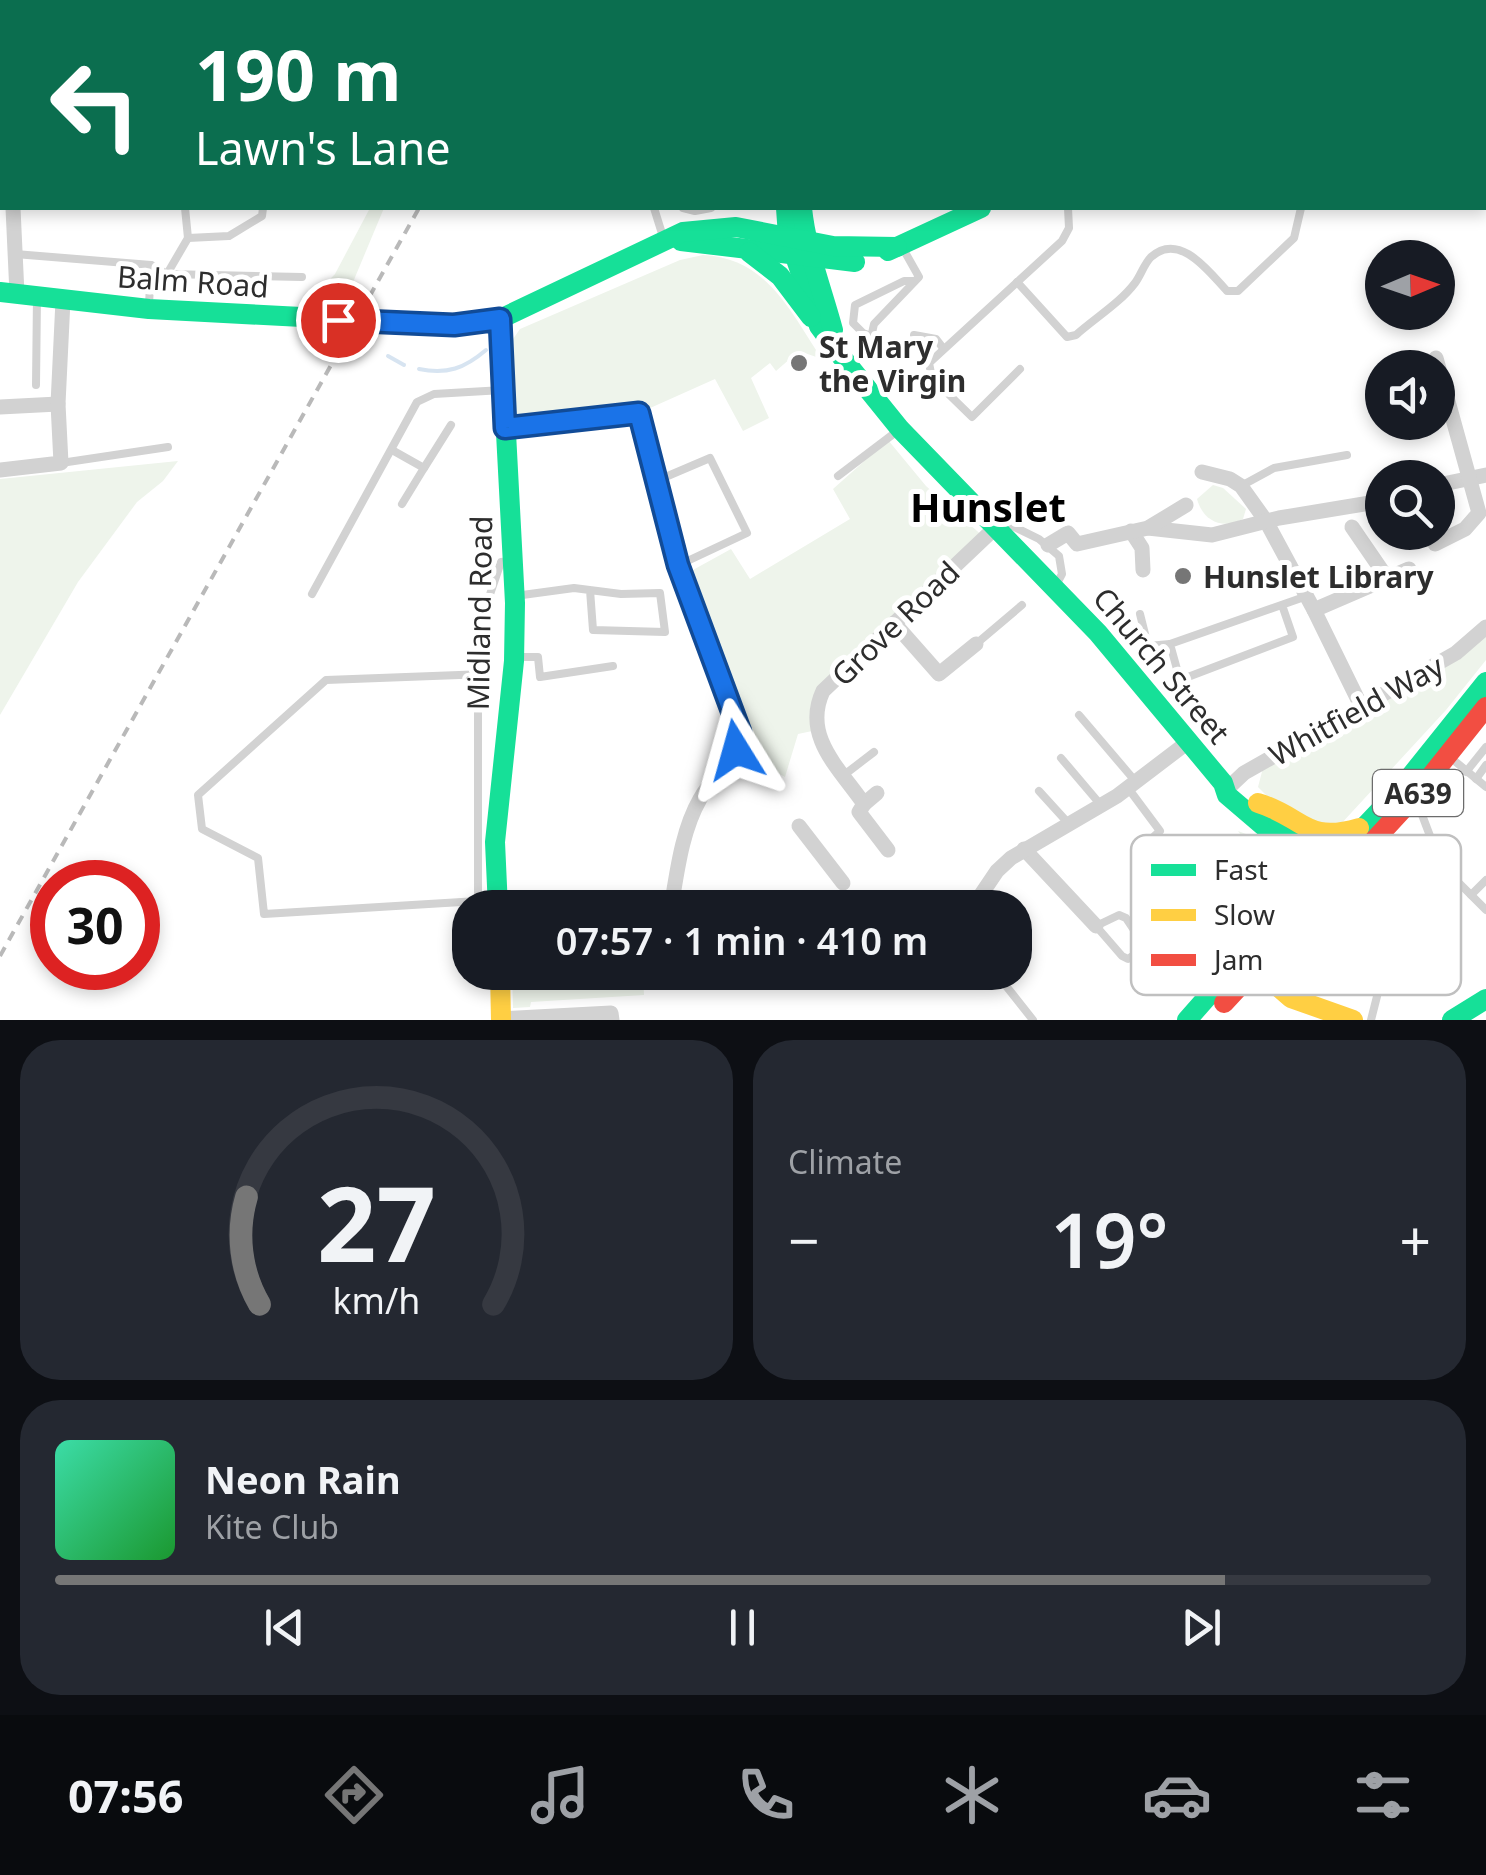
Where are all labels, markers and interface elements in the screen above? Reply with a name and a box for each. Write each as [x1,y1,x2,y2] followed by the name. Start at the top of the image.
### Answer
[195,26,402,122] text: 190 m
[30,40,160,170] icon: left
[195,117,451,178] text: Lawn's Lane
[1365,240,1455,330] north arrow
[1365,240,1455,550] map controls
[116,255,270,307] street label: Balm Road
[296,278,381,363] pin
[311,293,366,348] icon: arrive
[819,326,966,401] place label: St Mary the Virgin
[1365,350,1455,440] button: sound
[788,352,810,374] marker: St Mary the Virgin
[1365,460,1455,550] button: search
[910,479,1066,534] district label: Hunslet
[457,515,501,711] street label: Midland Road
[822,552,968,694] street label: Grove Road
[1203,556,1435,597] place label: Hunslet Library
[1172,565,1194,587] marker: Hunslet Library
[1084,578,1240,752] street label: Church Street
[1261,645,1451,775] street label: Whitfield Way
[684,698,788,802] position arrow
[1373,770,1463,816] road number: A639
[1131,835,1461,995] legend
[1214,850,1268,888] text: Fast
[30,860,160,990] speed limit sign: 30
[1214,895,1275,933] text: Slow
[556,914,928,966] text: 07:57 · 1 min · 410 m
[1211,940,1264,978] text: Jam
[788,1140,902,1183] text: Climate
[317,1151,436,1292] text: 27
[1051,1188,1168,1290] text: 19°
[788,1202,819,1277] text: −
[1400,1202,1431,1277] text: +
[333,1276,420,1324] text: km/h
[205,1453,401,1505] text: Neon Rain
[205,1505,339,1548] text: Kite Club
[257,1600,312,1655] icon: previous
[715,1600,770,1655] icon: pause
[1174,1600,1229,1655] icon: next
[319,1760,389,1830] icon: directions
[525,1760,595,1830] icon: music
[731,1760,801,1830] icon: phone
[937,1760,1007,1830] icon: climate
[1142,1760,1212,1830] icon: car
[1348,1760,1418,1830] icon: filters
[68,1765,183,1826] text: 07:56

